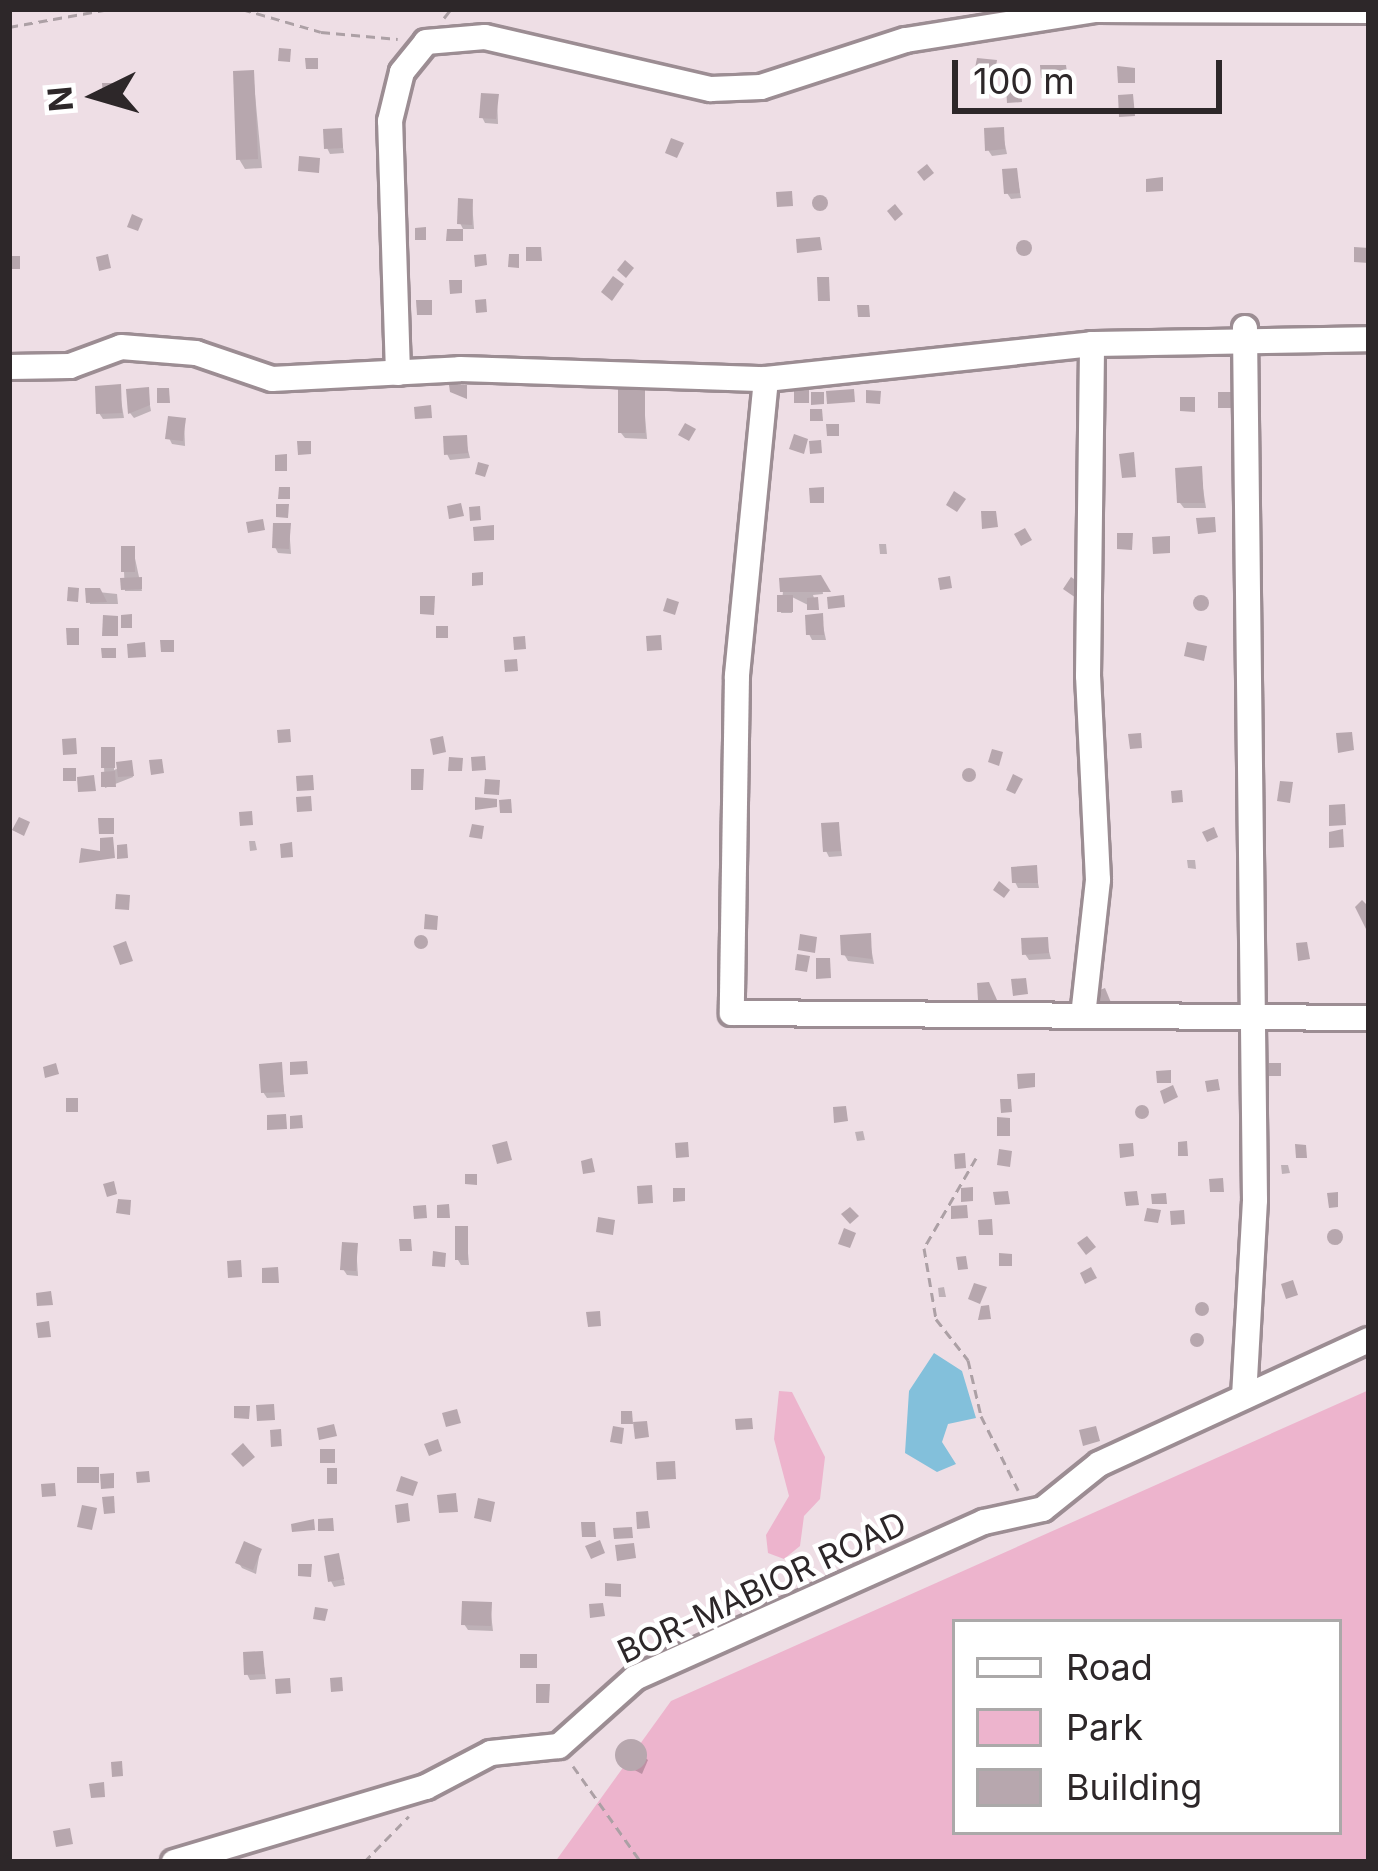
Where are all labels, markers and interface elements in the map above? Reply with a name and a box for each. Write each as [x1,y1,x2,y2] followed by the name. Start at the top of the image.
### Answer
[36,36,156,156] north arrow
[958,36,1228,110] scale bar
[973,59,1075,103] text: 100 m
[39,85,81,113] text: N
[611,1504,913,1672] street label: BOR-MABIOR ROAD
[952,1619,1342,1835] legend
[1066,1645,1153,1689] text: Road
[1066,1705,1143,1749] text: Park
[1066,1765,1202,1809] text: Building

